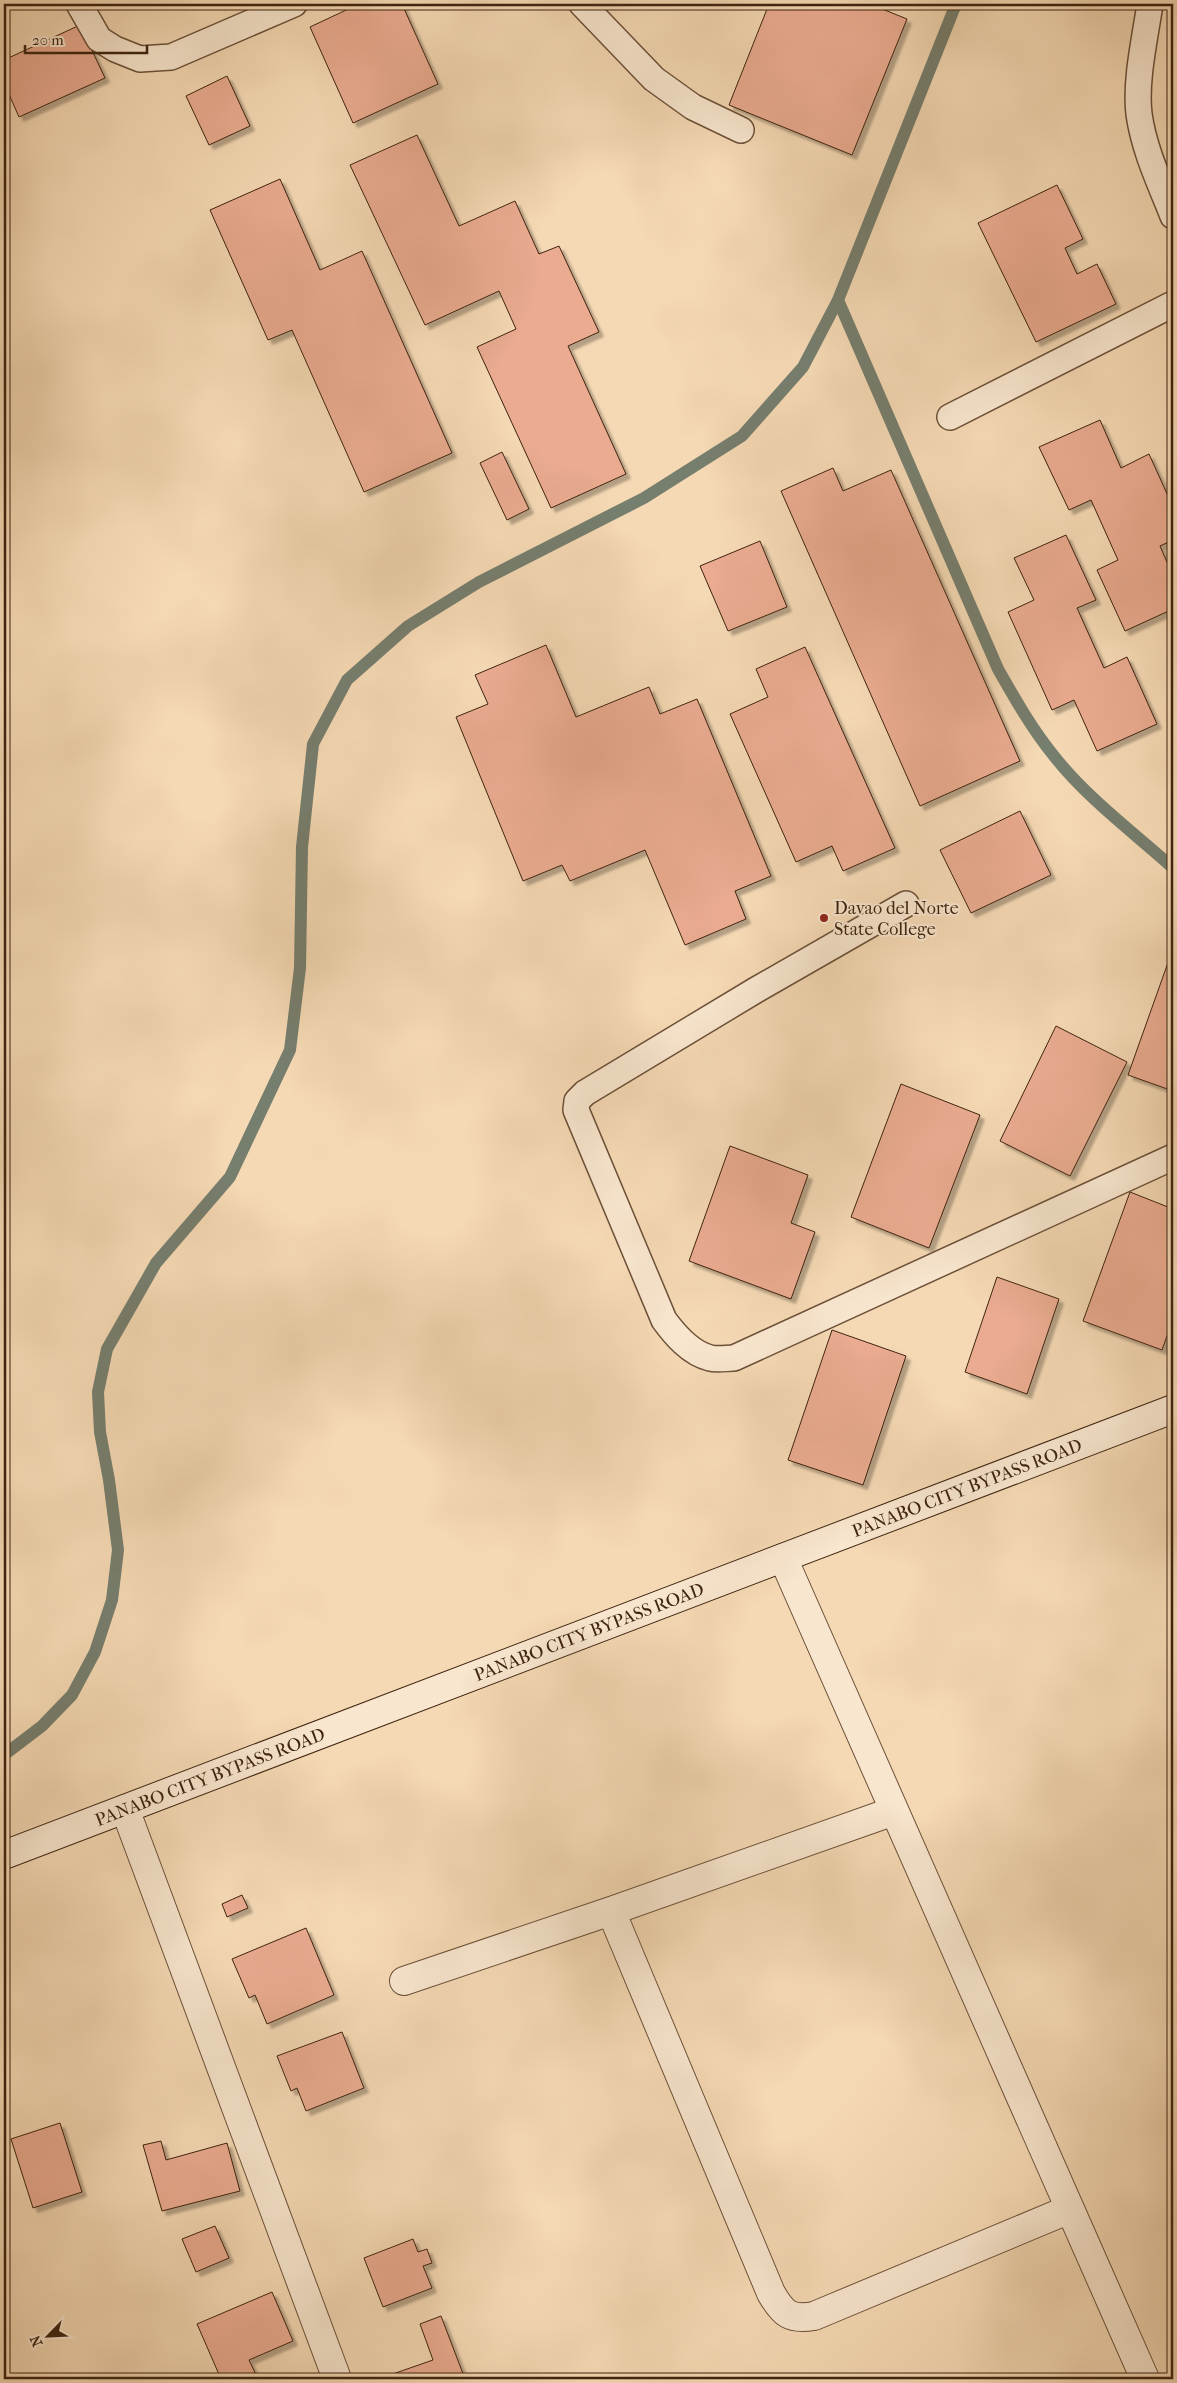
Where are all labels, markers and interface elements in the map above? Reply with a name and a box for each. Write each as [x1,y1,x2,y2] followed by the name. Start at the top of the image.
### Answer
[25,22,148,54] scale bar
[32,31,64,49] text: 20 m
[834,898,959,940] place label: Davao del Norte State College
[818,912,830,924] marker: Davao del Norte State College
[849,1435,1085,1542] street label: PANABO CITY BYPASS ROAD
[471,1579,707,1686] street label: PANABO CITY BYPASS ROAD
[92,1724,328,1831] street label: PANABO CITY BYPASS ROAD
[22,2310,72,2360] north arrow
[27,2332,47,2349] text: N

